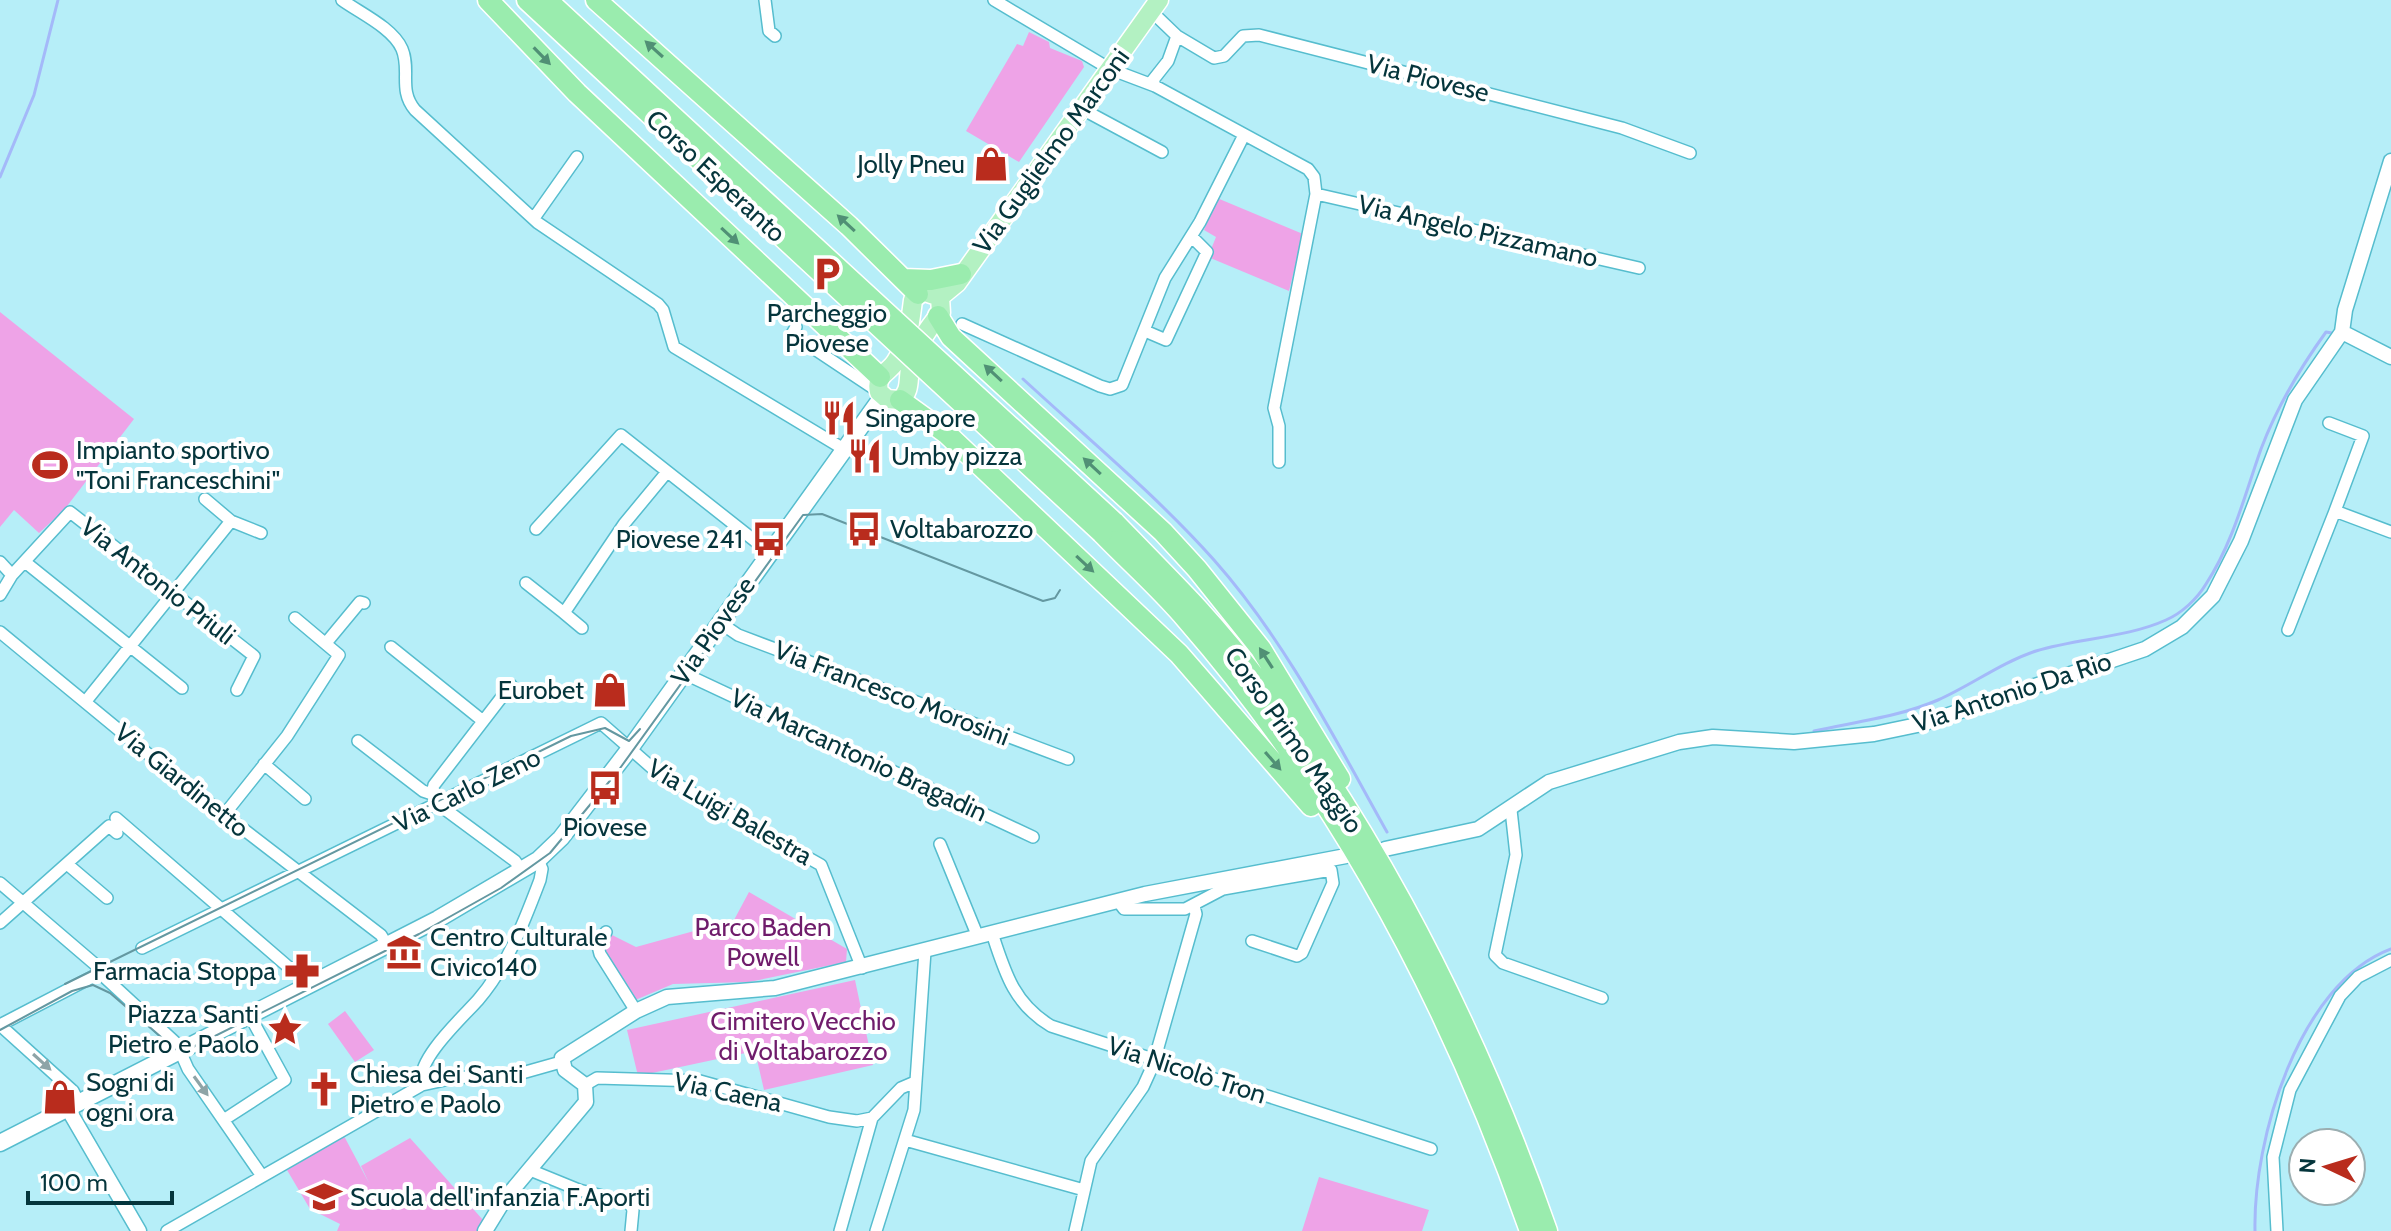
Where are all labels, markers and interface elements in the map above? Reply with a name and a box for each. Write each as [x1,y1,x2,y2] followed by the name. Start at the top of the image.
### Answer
[644,40,663,58] one-way arrow
[966,42,1136,260] street label: Via Guglielmo Marconi
[532,46,551,65] one-way arrow
[1363,47,1493,109] street label: Via Piovese
[639,103,793,249] street label: Corso Esperanto
[972,145,1010,183] shop icon: Jolly Pneu
[856,148,965,180] place label: Jolly Pneu
[1355,188,1601,274] street label: Via Angelo Pizzamano
[837,215,856,233] one-way arrow
[720,227,739,245] one-way arrow
[808,255,846,293] parking icon: Parcheggio Piovese
[767,297,887,359] place label: Parcheggio Piovese
[984,364,1003,382] one-way arrow
[820,399,858,437] restaurant icon: Singapore
[865,402,975,434] place label: Singapore
[76,434,280,496] place label: Impianto sportivo "Toni Franceschini"
[846,437,884,475] restaurant icon: Umby pizza
[891,440,1023,472] place label: Umby pizza
[31,446,69,484] sports icon: Impianto sportivo "Toni Franceschini"
[1083,457,1102,476] one-way arrow
[845,510,883,548] bus stop icon: Voltabarozzo
[74,511,242,651] street label: Via Antonio Priuli
[890,513,1033,545] place label: Voltabarozzo
[750,520,788,558] bus stop icon: Piovese 241
[616,523,743,555] place label: Piovese 241
[1075,555,1094,573] one-way arrow
[664,571,762,691] street label: Via Piovese
[770,633,1014,753] street label: Via Francesco Morosini
[1218,641,1370,839] street label: Corso Primo Maggio
[1909,645,2115,739] street label: Via Antonio Da Rio
[1259,647,1274,669] one-way arrow
[591,671,629,709] shop icon: Eurobet
[498,674,584,706] place label: Eurobet
[725,681,993,829] street label: Via Marcantonio Bragadin
[108,716,256,844] street label: Via Giardinetto
[388,741,546,839] street label: Via Carlo Zeno
[1264,751,1281,771] one-way arrow
[642,752,819,872] street label: Via Luigi Balestra
[586,769,624,807] bus stop icon: Piovese
[563,811,647,843] place label: Piovese
[695,911,831,973] park label: Parco Baden Powell
[430,921,608,983] place label: Centro Culturale Civico140
[385,933,423,971] museum icon: Centro Culturale Civico140
[283,952,321,990] pharmacy icon: Farmacia Stoppa
[93,955,277,987] place label: Farmacia Stoppa
[108,998,259,1060] place label: Piazza Santi Pietro e Paolo
[710,1005,896,1067] park label: Cimitero Vecchio di Voltabarozzo
[266,1010,304,1048] place icon: Piazza Santi Pietro e Paolo
[1104,1029,1270,1111] street label: Via Nicolò Tron
[32,1053,52,1071] one-way arrow
[350,1058,523,1120] place label: Chiesa dei Santi Pietro e Paolo
[671,1065,785,1119] street label: Via Caena
[86,1066,174,1128] place label: Sogni di ogni ora
[305,1070,343,1108] church icon: Chiesa dei Santi Pietro e Paolo
[192,1076,208,1096] one-way arrow
[41,1078,79,1116] shop icon: Sogni di ogni ora
[2287,1127,2367,1207] north arrow
[28,1155,172,1205] scale bar
[2294,1157,2322,1174] text: N
[40,1168,108,1197] text: 100 m
[305,1178,343,1216] school or university icon: Scuola dell'infanzia F.Aporti
[350,1181,650,1213] place label: Scuola dell'infanzia F.Aporti

